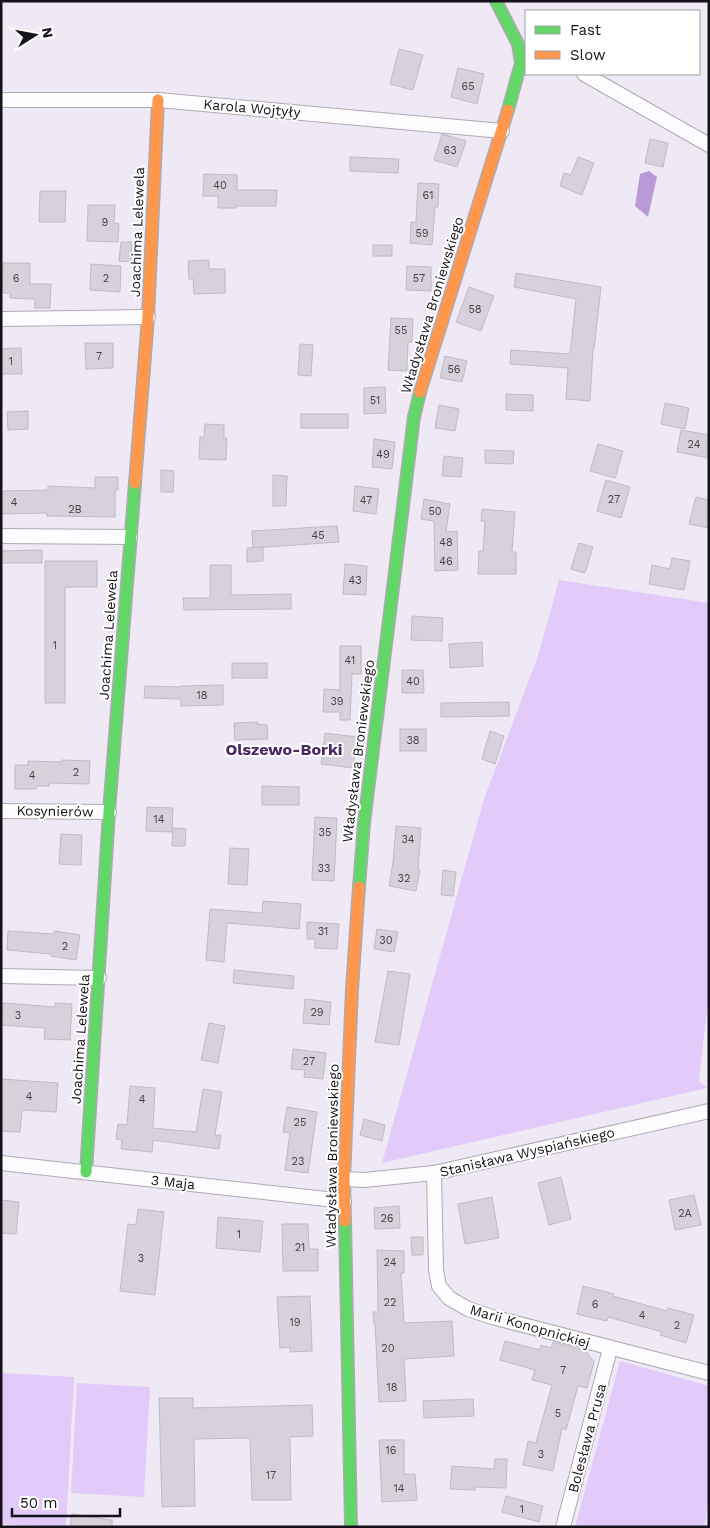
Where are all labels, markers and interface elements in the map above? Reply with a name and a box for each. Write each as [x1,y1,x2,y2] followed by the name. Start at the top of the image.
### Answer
[10,10,60,60] north arrow
[525,10,700,75] legend
[570,21,602,39] text: Fast
[39,26,57,39] text: N
[570,46,606,64] text: Slow
[461,80,475,93] house number: 65
[203,96,302,120] street label: Karola Wojtyły
[443,144,457,157] house number: 63
[127,167,147,297] street label: Joachima Lelewela
[213,179,227,192] house number: 40
[423,189,433,202] house number: 61
[397,215,467,395] street label: Władysława Broniewskiego
[102,216,109,229] house number: 9
[415,227,429,240] house number: 59
[13,272,20,285] house number: 6
[103,272,109,285] house number: 2
[413,272,425,285] house number: 57
[468,303,482,316] house number: 58
[395,324,407,337] house number: 55
[96,350,102,363] house number: 7
[9,355,13,368] house number: 1
[447,363,461,376] house number: 56
[370,394,380,407] house number: 51
[688,438,701,451] house number: 24
[376,448,390,461] house number: 49
[608,493,620,506] house number: 27
[360,494,372,507] house number: 47
[11,496,18,509] house number: 4
[68,503,82,516] house number: 2B
[428,505,442,518] house number: 50
[311,529,325,542] house number: 45
[439,536,453,549] house number: 48
[439,555,453,568] house number: 46
[95,569,121,701] street label: Joachima Lelewela
[348,574,362,587] house number: 43
[53,639,57,652] house number: 1
[345,654,355,667] house number: 41
[339,659,377,843] street label: Władysława Broniewskiego
[406,675,420,688] house number: 40
[196,689,208,702] house number: 18
[330,695,344,708] house number: 39
[406,734,420,747] house number: 38
[225,740,343,759] district label: Olszewo-Borki
[73,766,79,779] house number: 2
[29,769,36,782] house number: 4
[16,802,94,820] street label: Kosynierów
[153,813,165,826] house number: 14
[319,826,331,839] house number: 35
[401,833,415,846] house number: 34
[318,862,330,875] house number: 33
[398,872,410,885] house number: 32
[318,925,328,938] house number: 31
[379,934,393,947] house number: 30
[62,940,68,953] house number: 2
[67,973,93,1105] street label: Joachima Lelewela
[310,1006,324,1019] house number: 29
[15,1009,21,1022] house number: 3
[303,1055,315,1068] house number: 27
[322,1064,342,1248] street label: Władysława Broniewskiego
[26,1090,33,1103] house number: 4
[139,1093,146,1106] house number: 4
[294,1116,306,1129] house number: 25
[438,1124,616,1180] street label: Stanisława Wyspiańskiego
[292,1155,304,1168] house number: 23
[150,1172,196,1192] street label: 3 Maja
[678,1207,692,1220] house number: 2A
[380,1212,394,1225] house number: 26
[237,1228,241,1241] house number: 1
[295,1241,305,1254] house number: 21
[138,1252,144,1265] house number: 3
[384,1256,397,1269] house number: 24
[384,1296,396,1309] house number: 22
[592,1298,599,1311] house number: 6
[468,1301,592,1351] street label: Marii Konopnickiej
[639,1309,646,1322] house number: 4
[289,1316,301,1329] house number: 19
[674,1319,680,1332] house number: 2
[381,1342,395,1355] house number: 20
[560,1364,566,1377] house number: 7
[386,1381,398,1394] house number: 18
[565,1382,609,1494] street label: Bolesława Prusa
[555,1407,561,1420] house number: 5
[386,1444,397,1457] house number: 16
[538,1448,544,1461] house number: 3
[266,1469,276,1482] house number: 17
[393,1482,405,1495] house number: 14
[12,1486,120,1518] scale bar
[20,1494,57,1512] text: 50 m
[520,1503,524,1516] house number: 1

